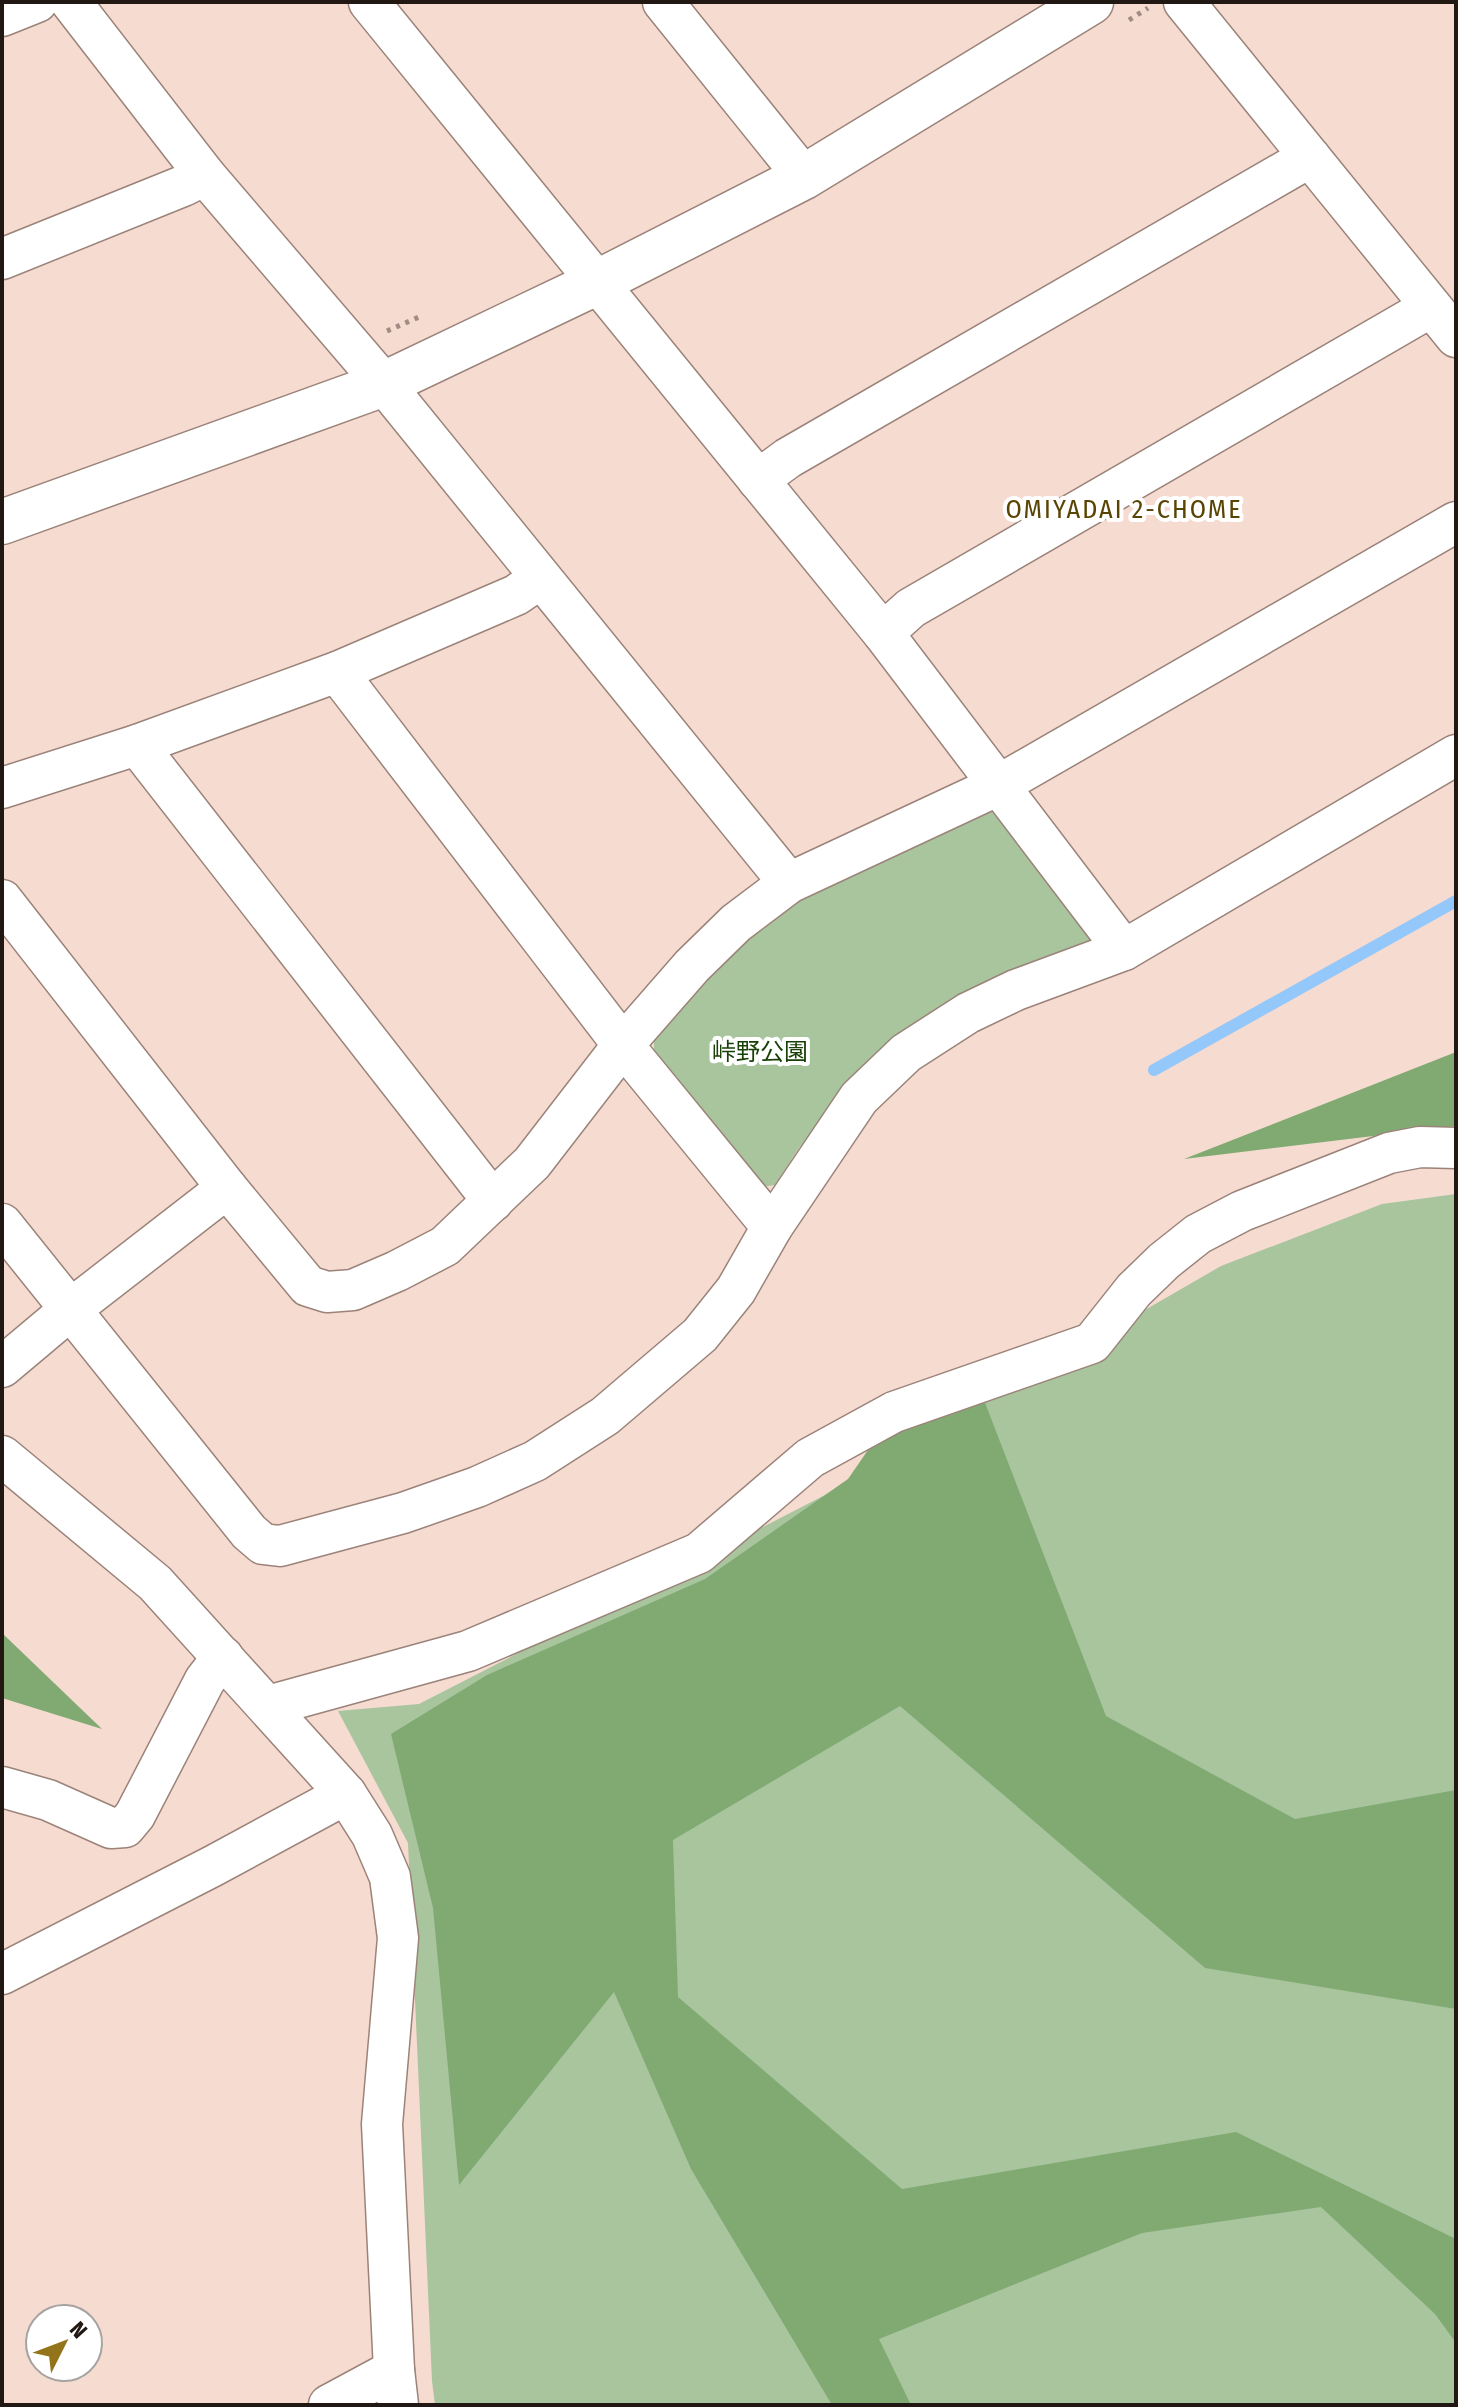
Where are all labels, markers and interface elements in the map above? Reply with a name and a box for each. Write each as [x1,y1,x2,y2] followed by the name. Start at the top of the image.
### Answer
[1005,494,1243,525] district label: OMIYADAI 2-CHOME
[712,1038,808,1066] park label: 峠野公園
[24,2303,104,2383] north arrow
[64,2316,93,2344] text: N

